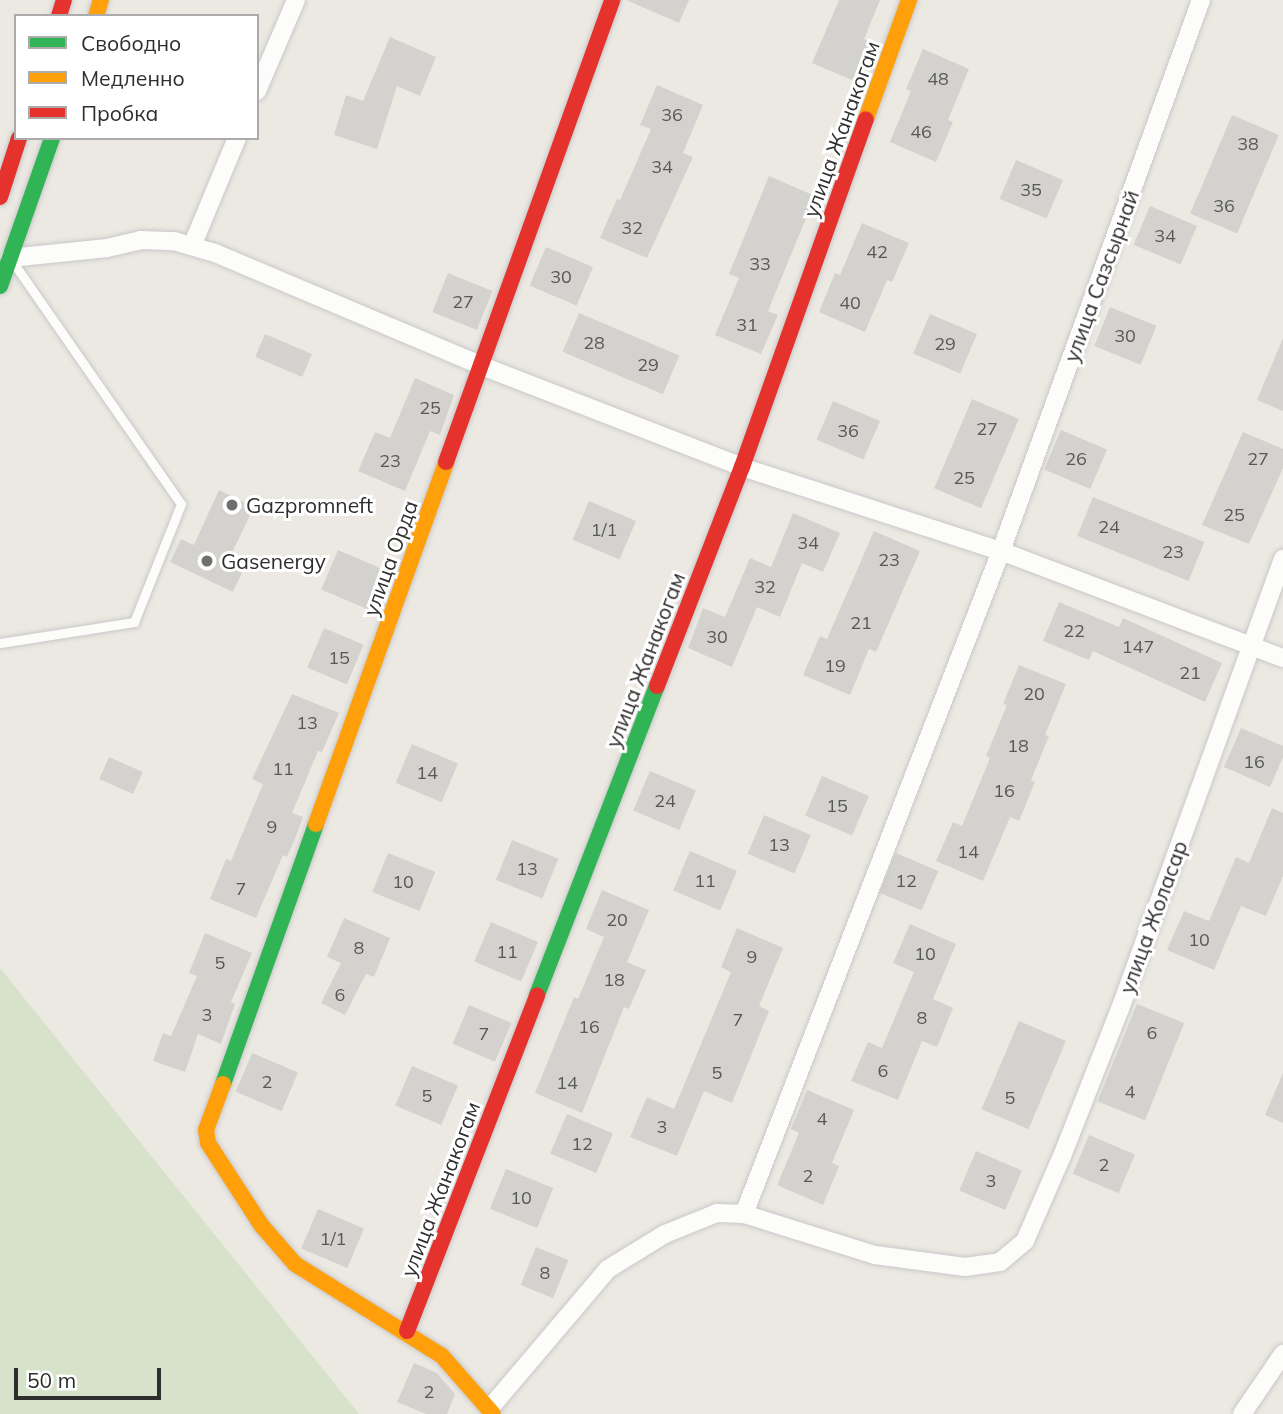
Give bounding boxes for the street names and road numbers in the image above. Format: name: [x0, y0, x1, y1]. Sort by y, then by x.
street label: улица Жанакогам: [797, 38, 885, 220]
street label: улица Сазсырнай: [1058, 187, 1144, 365]
street label: улица Орда: [357, 497, 423, 619]
street label: улица Жанакогам: [600, 569, 690, 751]
street label: улица Жоласар: [1114, 837, 1192, 997]
street label: улица Жанакогам: [395, 1098, 485, 1280]

